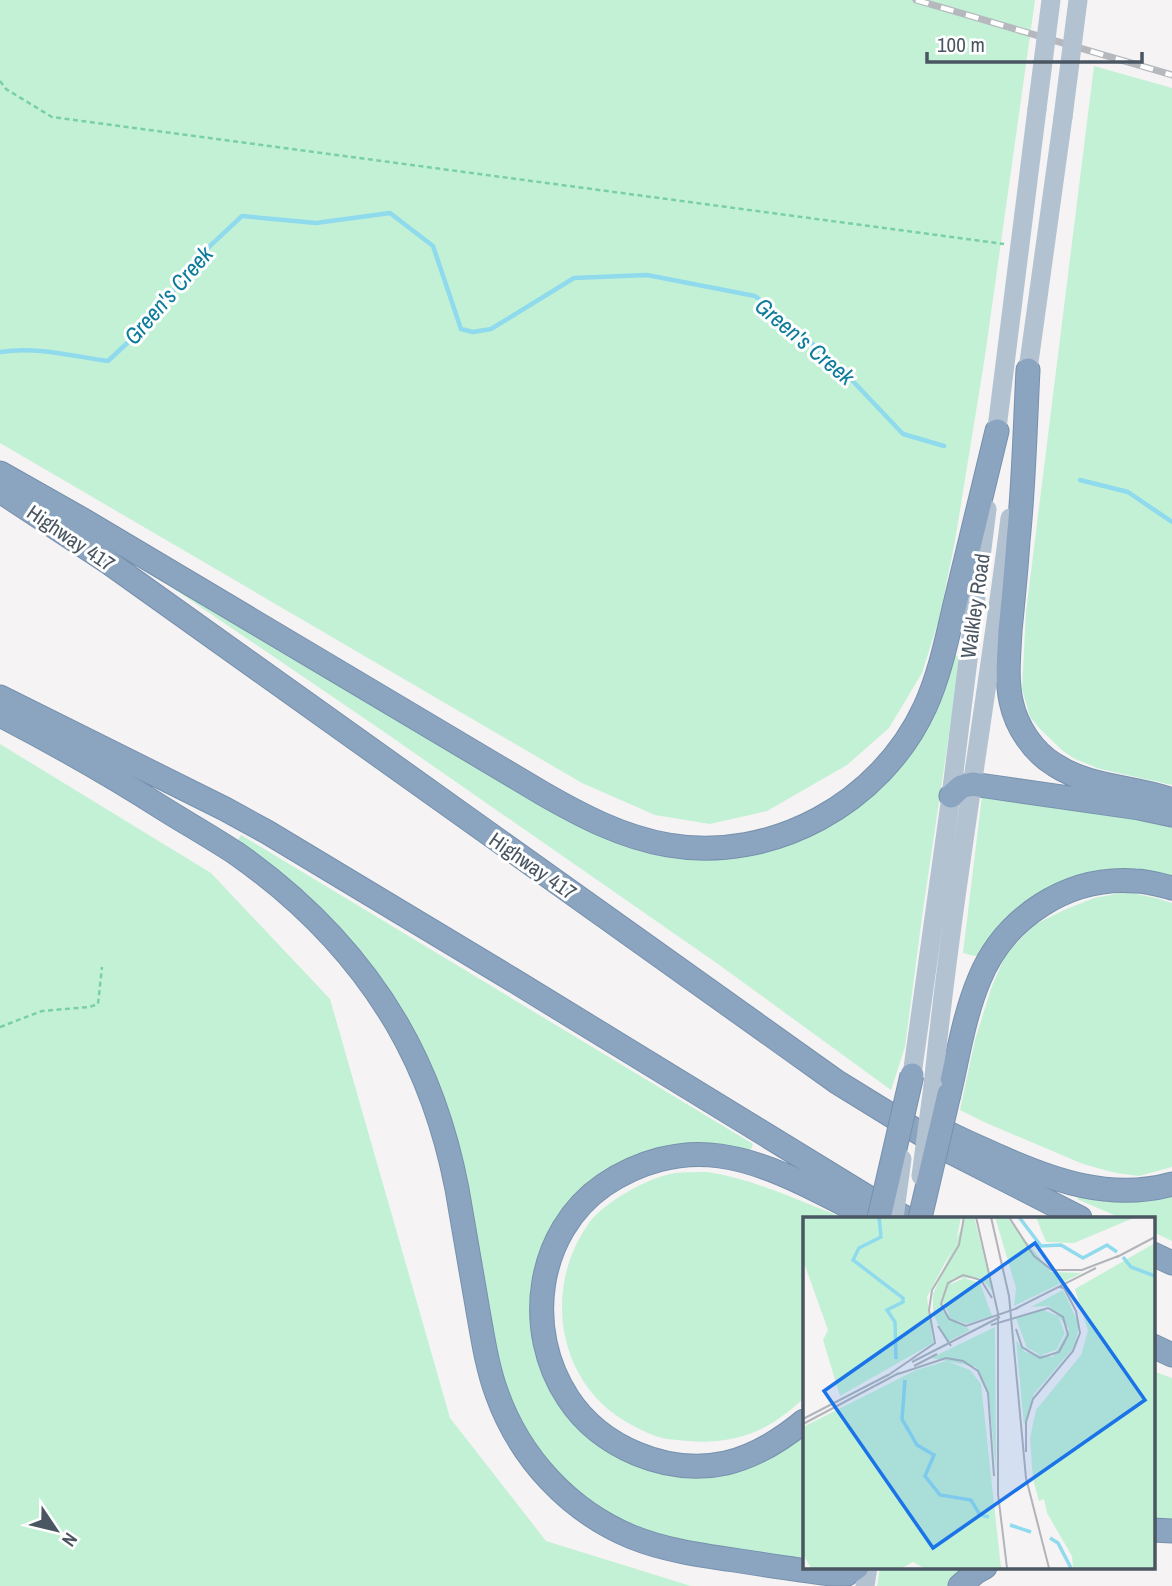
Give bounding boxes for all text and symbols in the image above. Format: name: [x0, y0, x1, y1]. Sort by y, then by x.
scale bar: [927, 21, 1142, 65]
text: 100 m: [937, 30, 985, 59]
water label: Green's Creek: [117, 238, 220, 351]
water label: Green's Creek: [749, 290, 863, 393]
street label: Highway 417: [21, 498, 121, 578]
street label: Walkley Road: [953, 552, 997, 660]
street label: Highway 417: [484, 825, 582, 907]
inset map: [803, 1217, 1154, 1568]
north arrow: [21, 1495, 91, 1565]
text: N: [56, 1528, 84, 1552]

